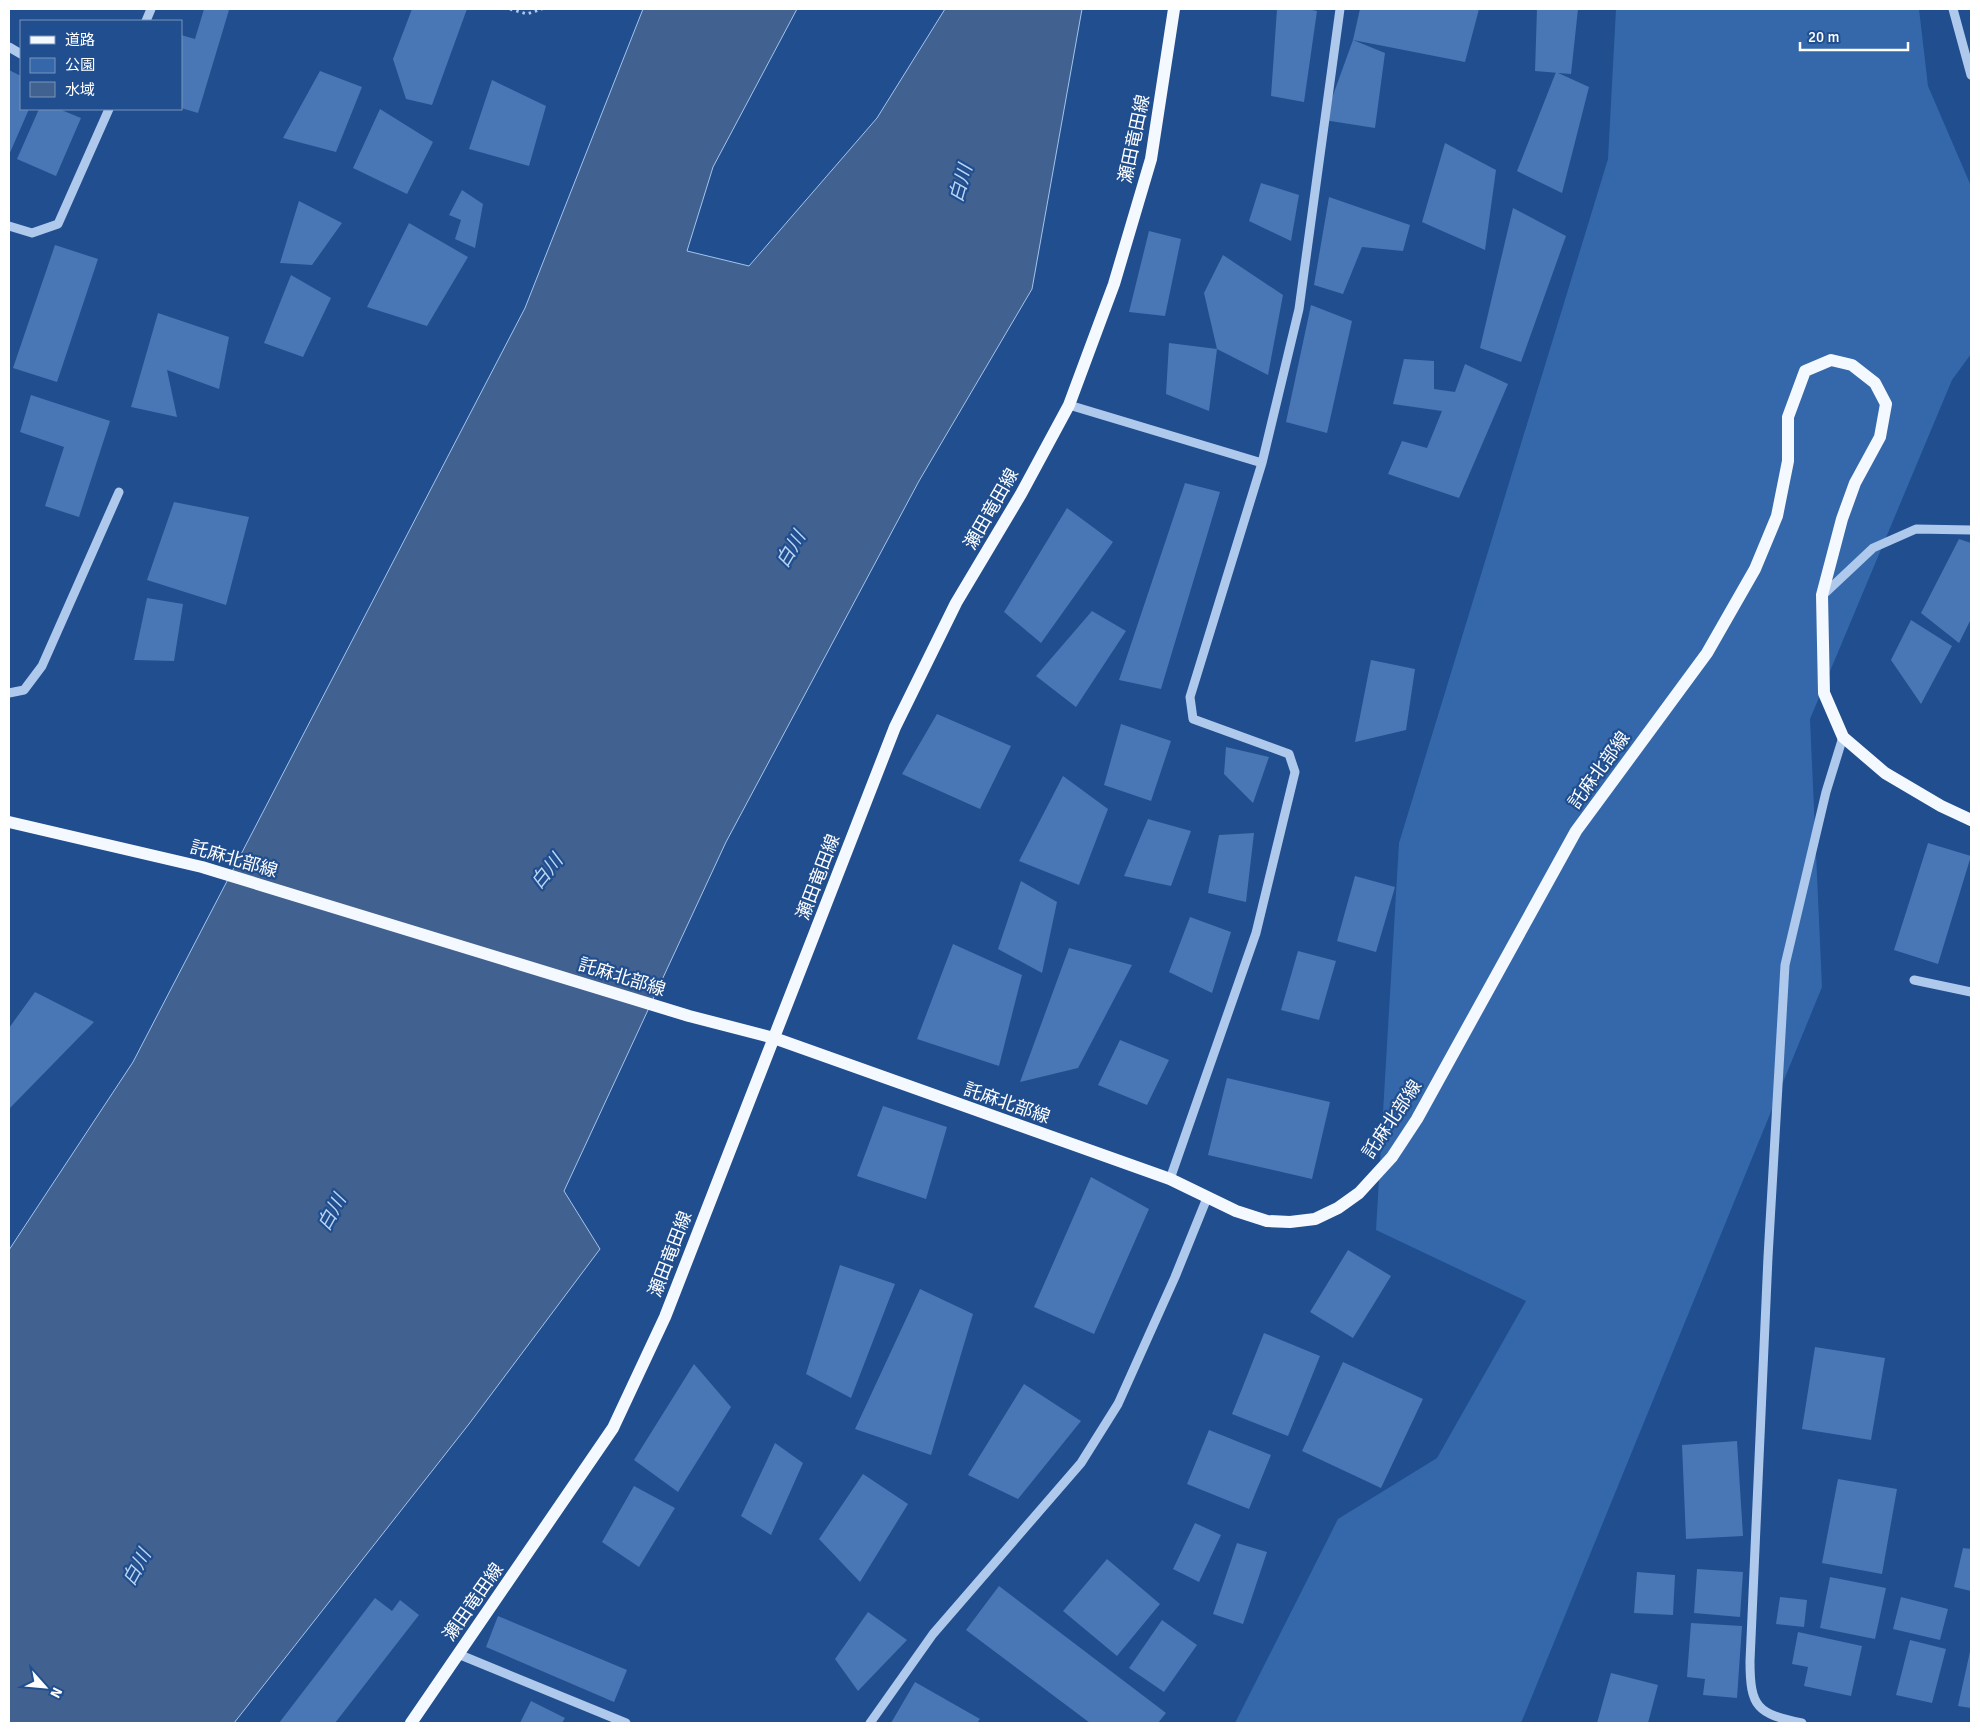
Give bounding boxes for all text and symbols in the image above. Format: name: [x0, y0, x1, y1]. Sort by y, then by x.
legend: [20, 20, 182, 110]
scale bar: [1800, 20, 1908, 52]
text: 20 m: [1808, 28, 1839, 46]
text: 道路: [65, 31, 95, 49]
text: 公園: [65, 56, 95, 74]
text: 水域: [65, 81, 95, 99]
street label: 瀬田竜田線: [1114, 93, 1154, 185]
water label: 白川: [944, 160, 978, 205]
street label: 瀬田竜田線: [959, 465, 1023, 553]
water label: 白川: [771, 525, 812, 572]
street label: 託麻北部線: [1564, 727, 1634, 813]
street label: 瀬田竜田線: [792, 831, 844, 923]
street label: 託麻北部線: [188, 836, 280, 882]
water label: 白川: [525, 848, 569, 894]
street label: 託麻北部線: [576, 953, 668, 1001]
street label: 託麻北部線: [1358, 1076, 1426, 1162]
street label: 託麻北部線: [961, 1078, 1053, 1128]
water label: 白川: [312, 1188, 353, 1235]
street label: 瀬田竜田線: [644, 1208, 696, 1300]
water label: 白川: [117, 1543, 158, 1590]
street label: 瀬田竜田線: [438, 1559, 508, 1645]
north arrow: [20, 1662, 70, 1712]
text: N: [46, 1684, 66, 1701]

